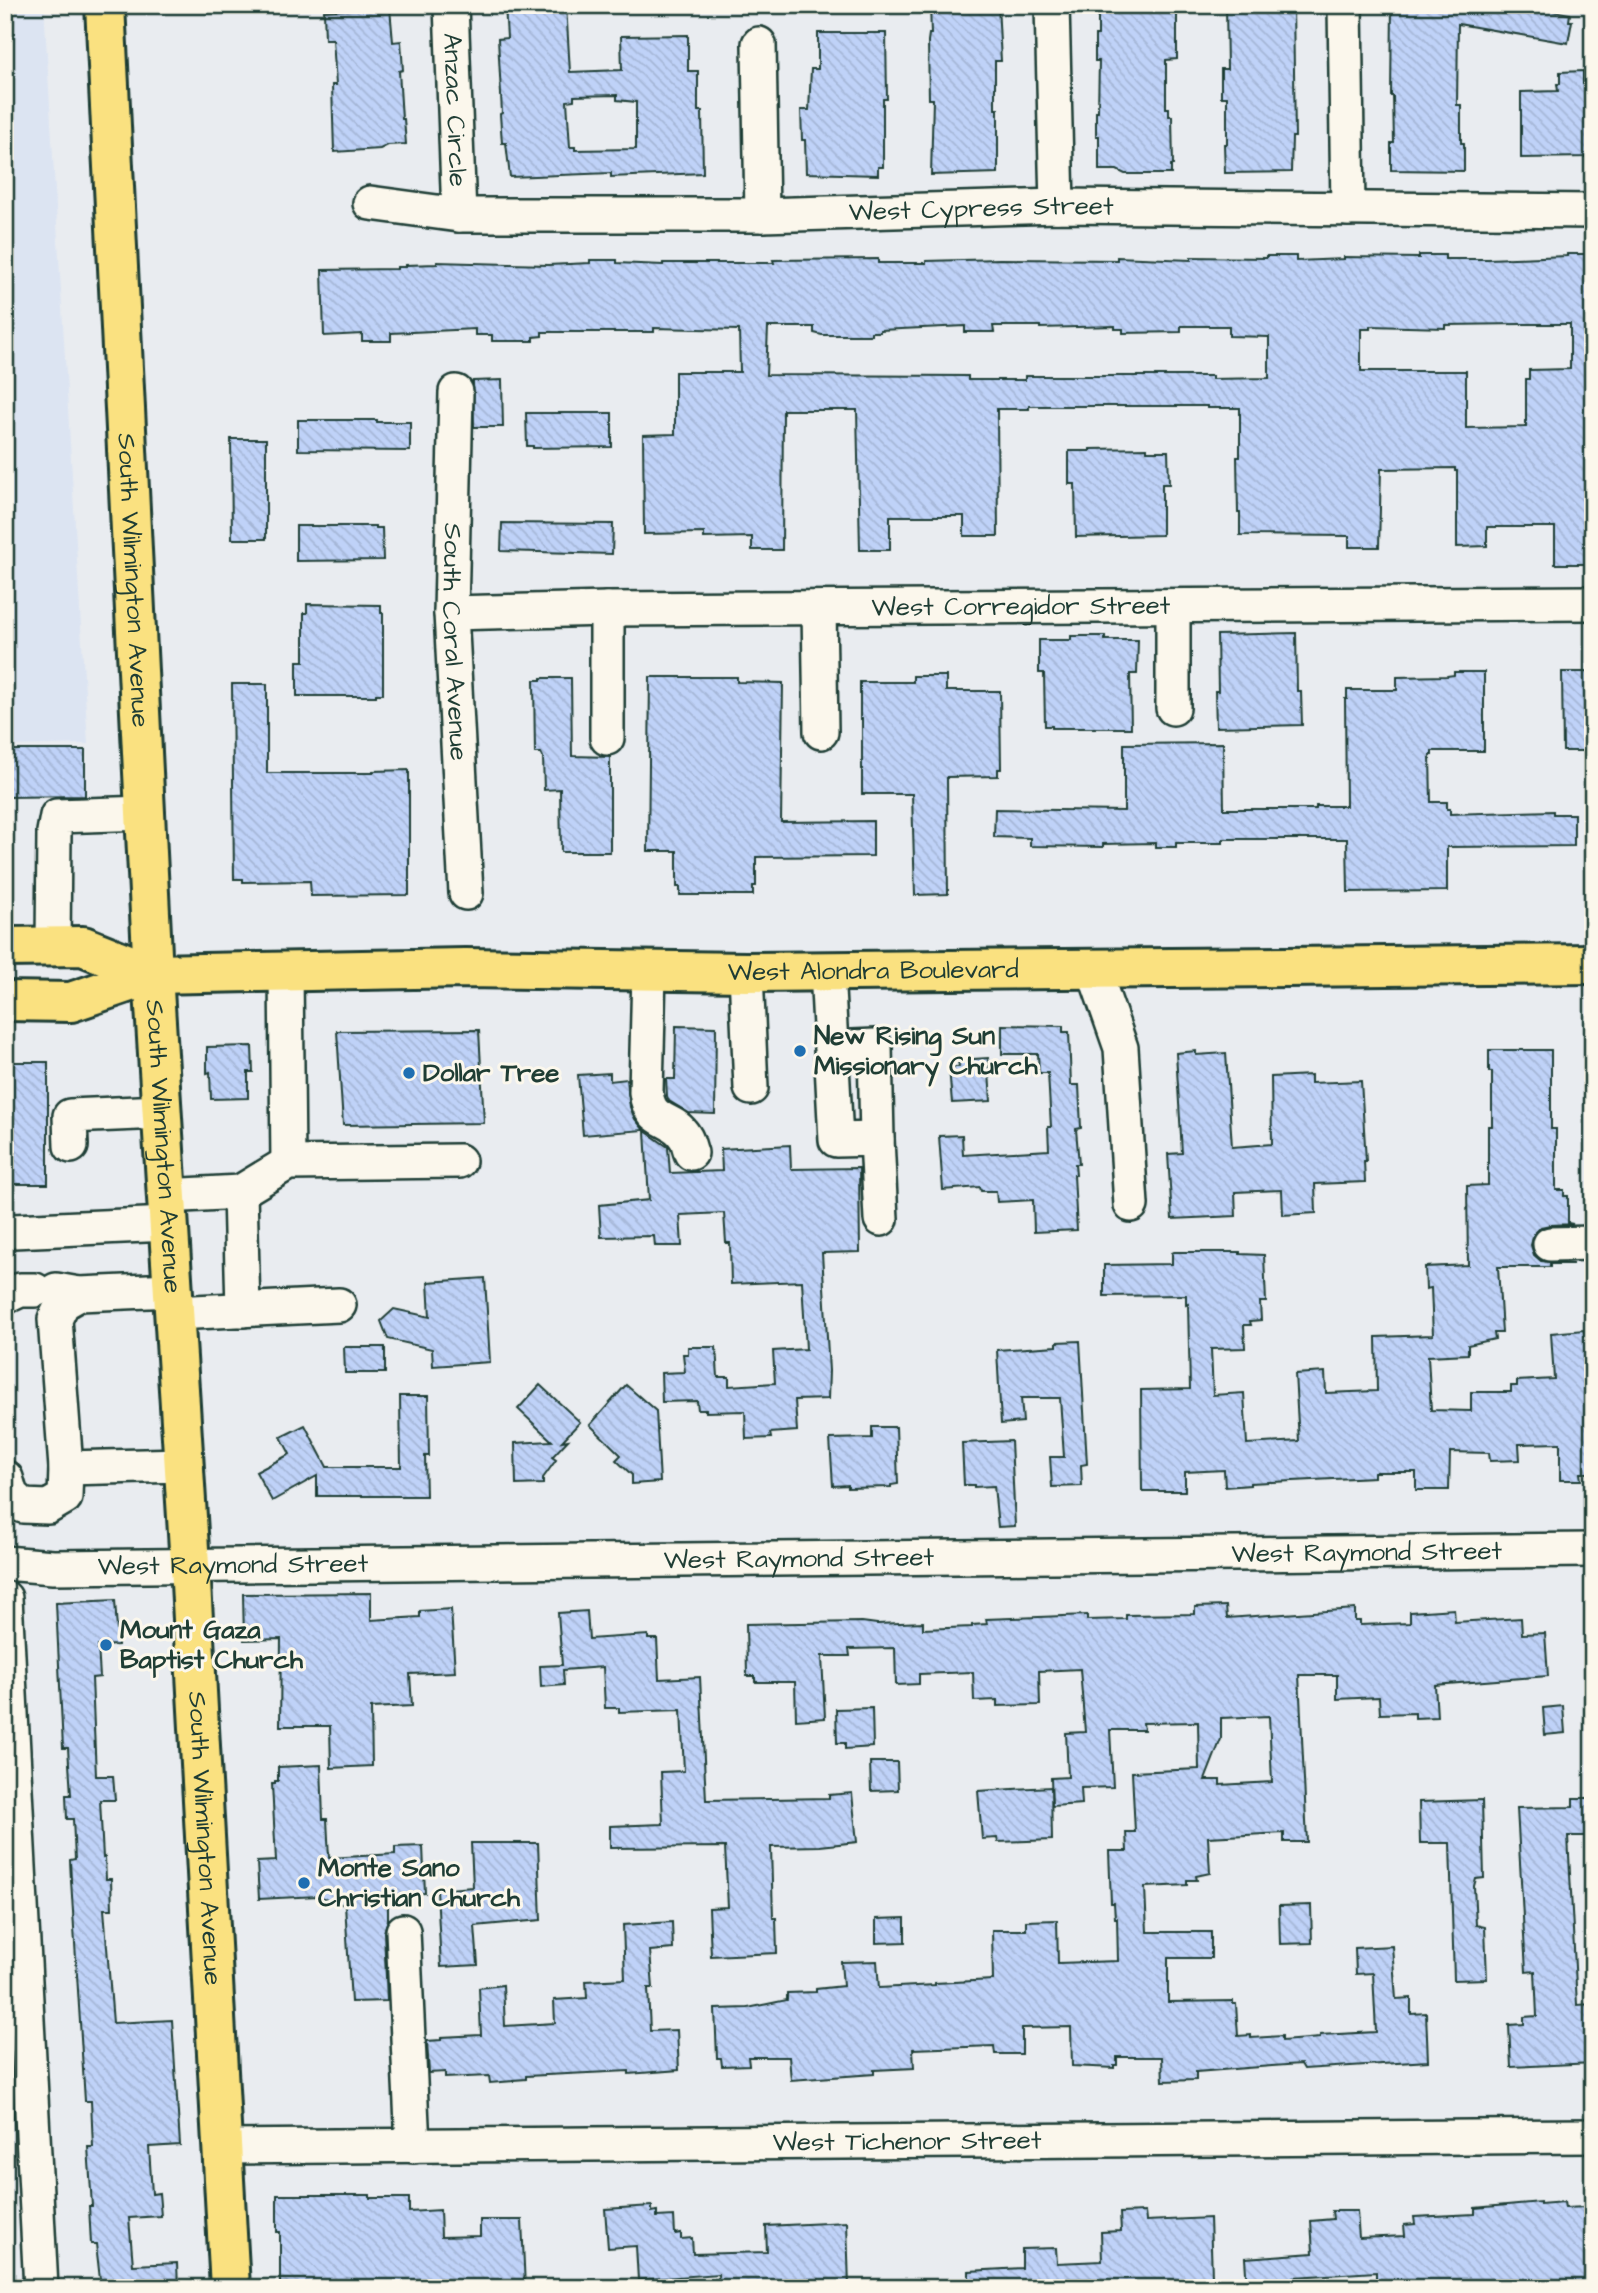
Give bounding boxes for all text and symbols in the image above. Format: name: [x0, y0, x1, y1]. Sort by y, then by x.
street label: Anzac Circle: [434, 32, 476, 188]
street label: West Cypress Street: [848, 188, 1114, 230]
street label: South Wilmington Avenue: [108, 432, 159, 728]
street label: South Coral Avenue: [433, 523, 477, 762]
street label: West Corregidor Street: [871, 588, 1171, 626]
street label: West Alondra Boulevard: [727, 951, 1019, 990]
street label: South Wilmington Avenue: [137, 998, 191, 1295]
place label: New Rising Sun Missionary Church: [814, 1018, 1039, 1087]
marker: New Rising Sun Missionary Church: [792, 1043, 808, 1059]
place label: Dollar Tree: [423, 1055, 559, 1091]
marker: Dollar Tree: [401, 1065, 417, 1081]
street label: West Raymond Street: [1231, 1533, 1503, 1573]
street label: West Raymond Street: [663, 1539, 935, 1579]
street label: West Raymond Street: [97, 1546, 369, 1585]
place label: Mount Gaza Baptist Church: [120, 1612, 304, 1678]
marker: Mount Gaza Baptist Church: [98, 1637, 114, 1653]
street label: South Wilmington Avenue: [179, 1690, 231, 1986]
place label: Monte Sano Christian Church: [318, 1850, 521, 1916]
marker: Monte Sano Christian Church: [296, 1875, 312, 1891]
street label: West Tichenor Street: [772, 2122, 1042, 2161]

